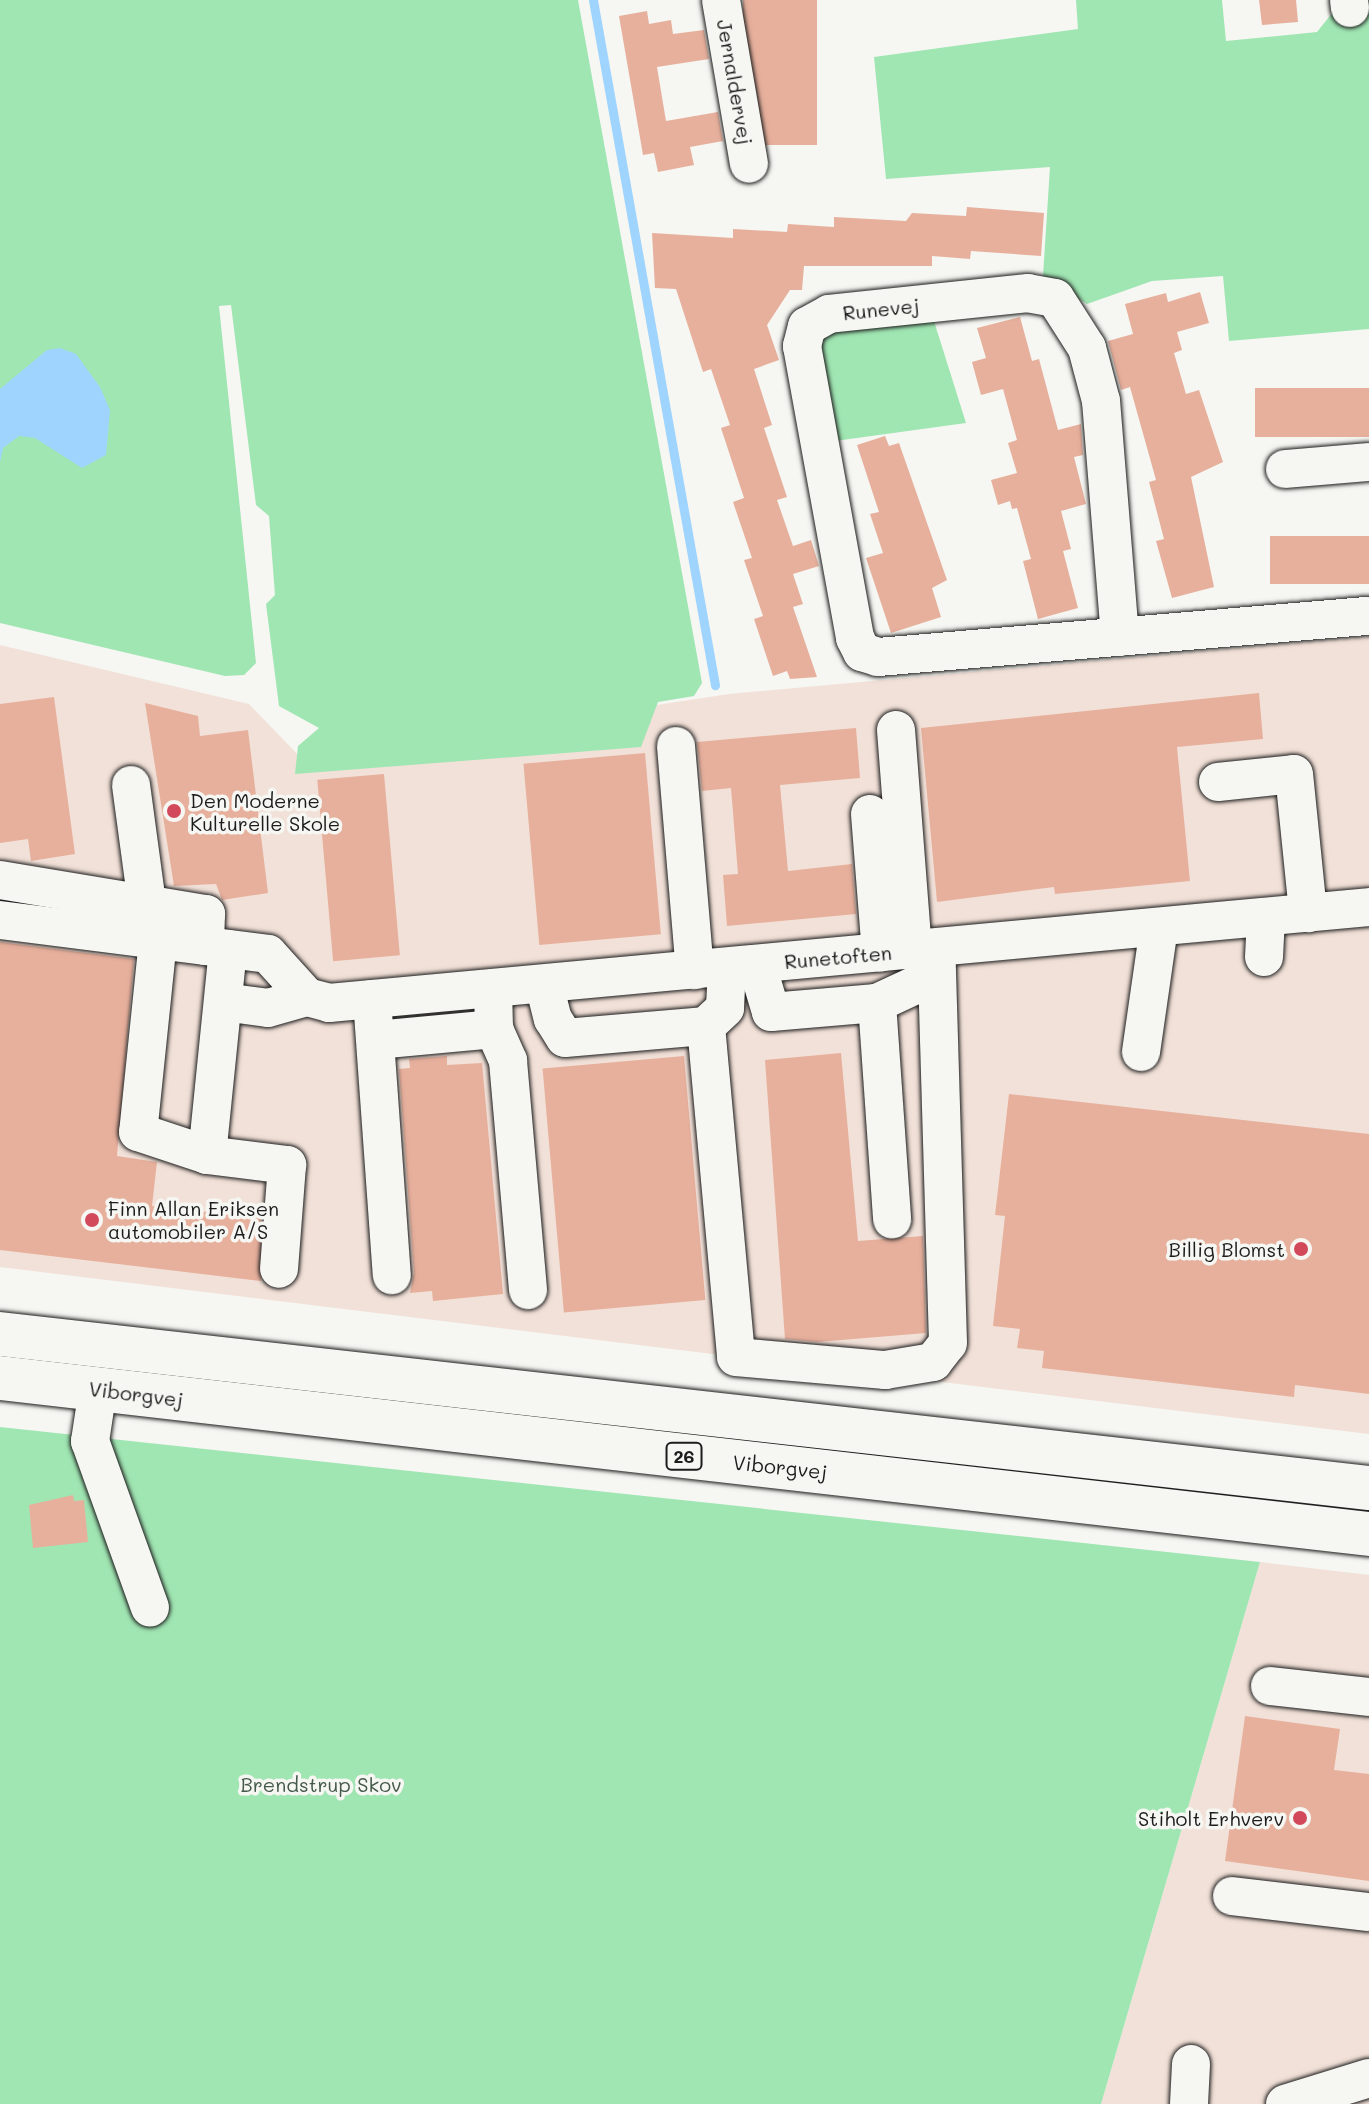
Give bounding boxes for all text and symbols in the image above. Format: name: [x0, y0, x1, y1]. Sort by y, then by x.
street label: Jernaldervej: [712, 18, 758, 146]
street label: Runevej: [842, 293, 920, 325]
place label: Den Moderne Kulturelle Skole: [190, 788, 340, 835]
marker: Den Moderne Kulturelle Skole: [165, 802, 183, 820]
street label: Runetoften: [783, 940, 893, 974]
place label: Finn Allan Eriksen automobiler A/S: [108, 1196, 279, 1243]
marker: Finn Allan Eriksen automobiler A/S: [83, 1211, 101, 1229]
place label: Billig Blomst: [1169, 1237, 1285, 1261]
marker: Billig Blomst: [1292, 1240, 1310, 1258]
street label: Viborgvej: [87, 1376, 185, 1412]
road number: 26: [664, 1442, 704, 1470]
street label: Viborgvej: [732, 1450, 828, 1484]
park label: Brendstrup Skov: [240, 1772, 402, 1796]
place label: Stiholt Erhverv: [1138, 1806, 1284, 1830]
marker: Stiholt Erhverv: [1291, 1809, 1309, 1827]

